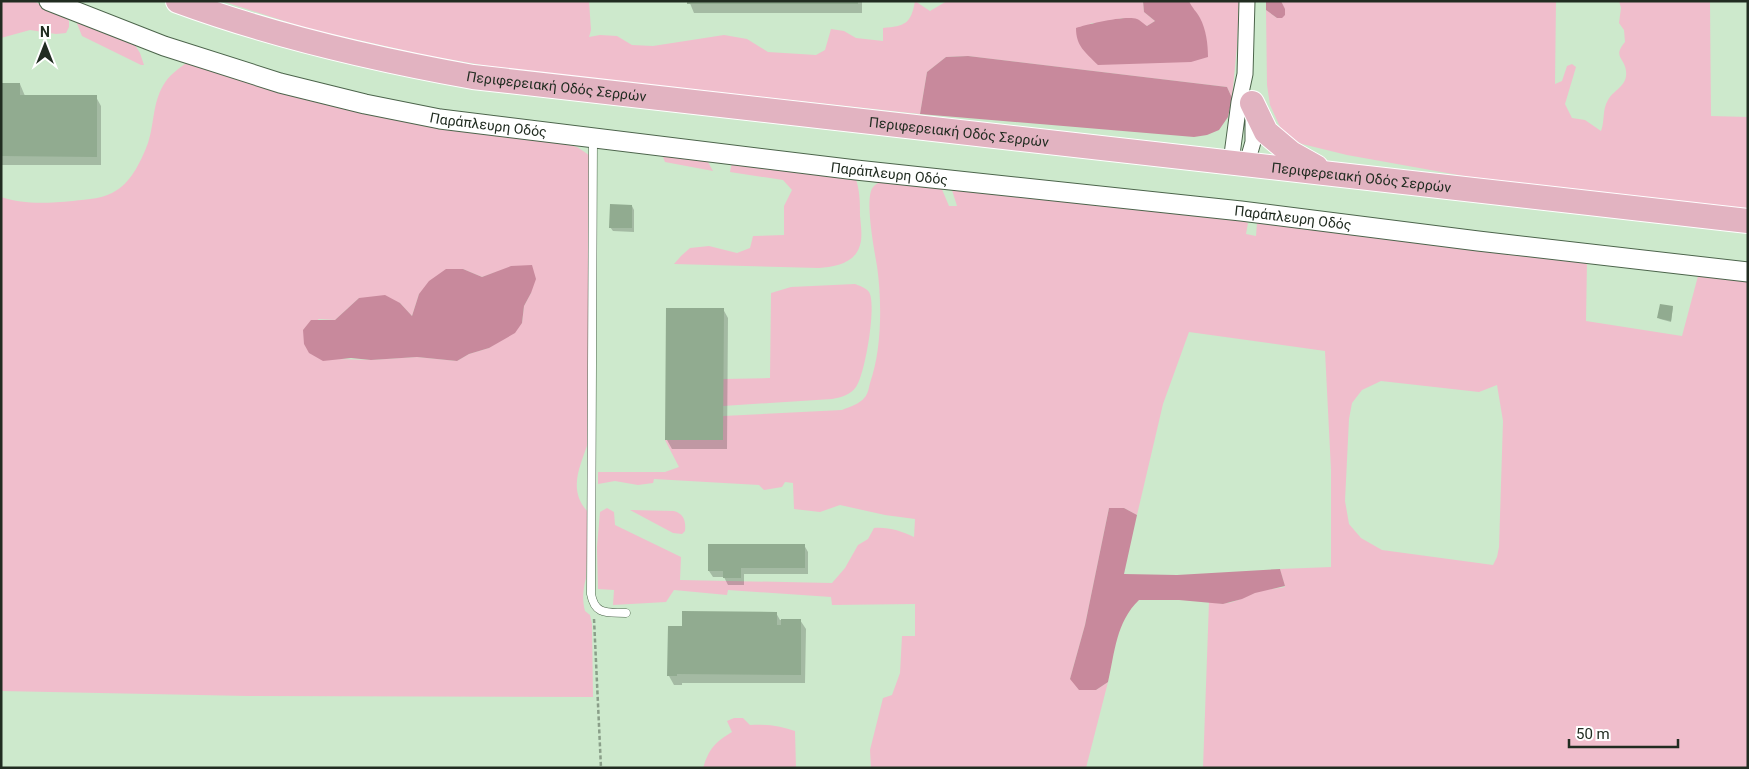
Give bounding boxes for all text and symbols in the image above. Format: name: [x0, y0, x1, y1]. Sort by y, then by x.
north arrow: [20, 20, 70, 70]
text: N: [40, 24, 50, 40]
street label: Περιφερειακή Οδός Σερρών: [465, 68, 647, 105]
street label: Παράπλευρη Οδός: [429, 109, 548, 140]
street label: Περιφερειακή Οδός Σερρών: [868, 114, 1050, 150]
street label: Παράπλευρη Οδός: [830, 159, 949, 188]
street label: Περιφερειακή Οδός Σερρών: [1271, 159, 1452, 195]
street label: Παράπλευρη Οδός: [1234, 202, 1352, 233]
scale bar: [1569, 716, 1678, 748]
text: 50 m: [1576, 725, 1610, 743]

